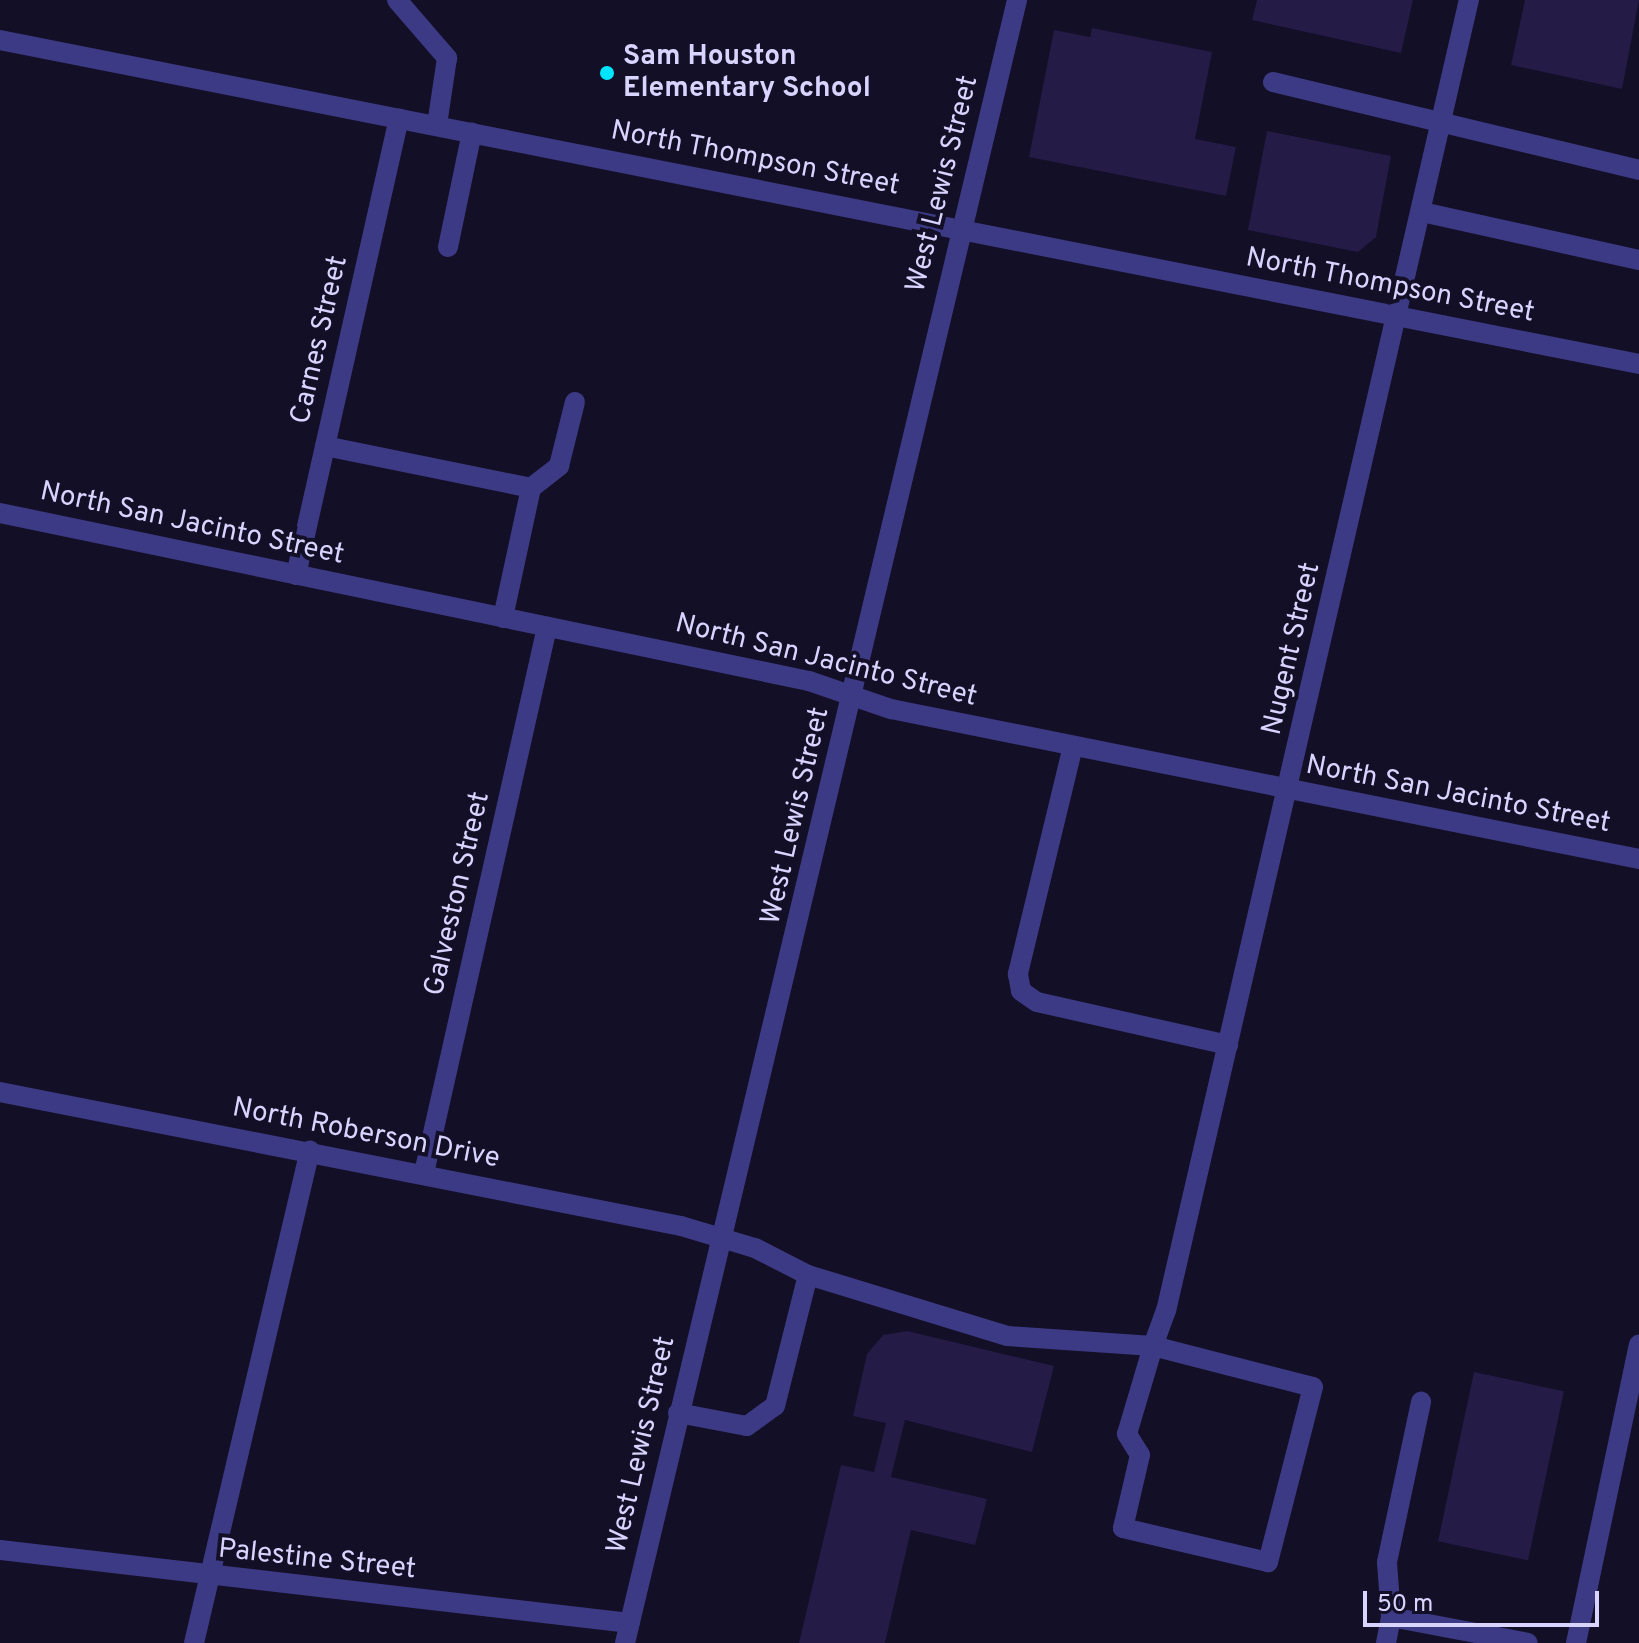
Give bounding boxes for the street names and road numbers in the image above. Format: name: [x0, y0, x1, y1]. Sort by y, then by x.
street label: West Lewis Street: [900, 72, 986, 296]
street label: North Thompson Street: [607, 114, 903, 204]
street label: North Thompson Street: [1242, 241, 1538, 331]
street label: Carnes Street: [284, 253, 356, 427]
street label: North San Jacinto Street: [37, 475, 347, 573]
street label: Nugent Street: [1256, 559, 1328, 739]
street label: North San Jacinto Street: [672, 607, 980, 715]
street label: West Lewis Street: [755, 704, 837, 928]
street label: North San Jacinto Street: [1303, 749, 1613, 841]
street label: Galveston Street: [418, 789, 498, 999]
street label: North Roberson Drive: [229, 1092, 503, 1176]
street label: West Lewis Street: [601, 1333, 683, 1557]
street label: Palestine Street: [216, 1533, 418, 1587]

